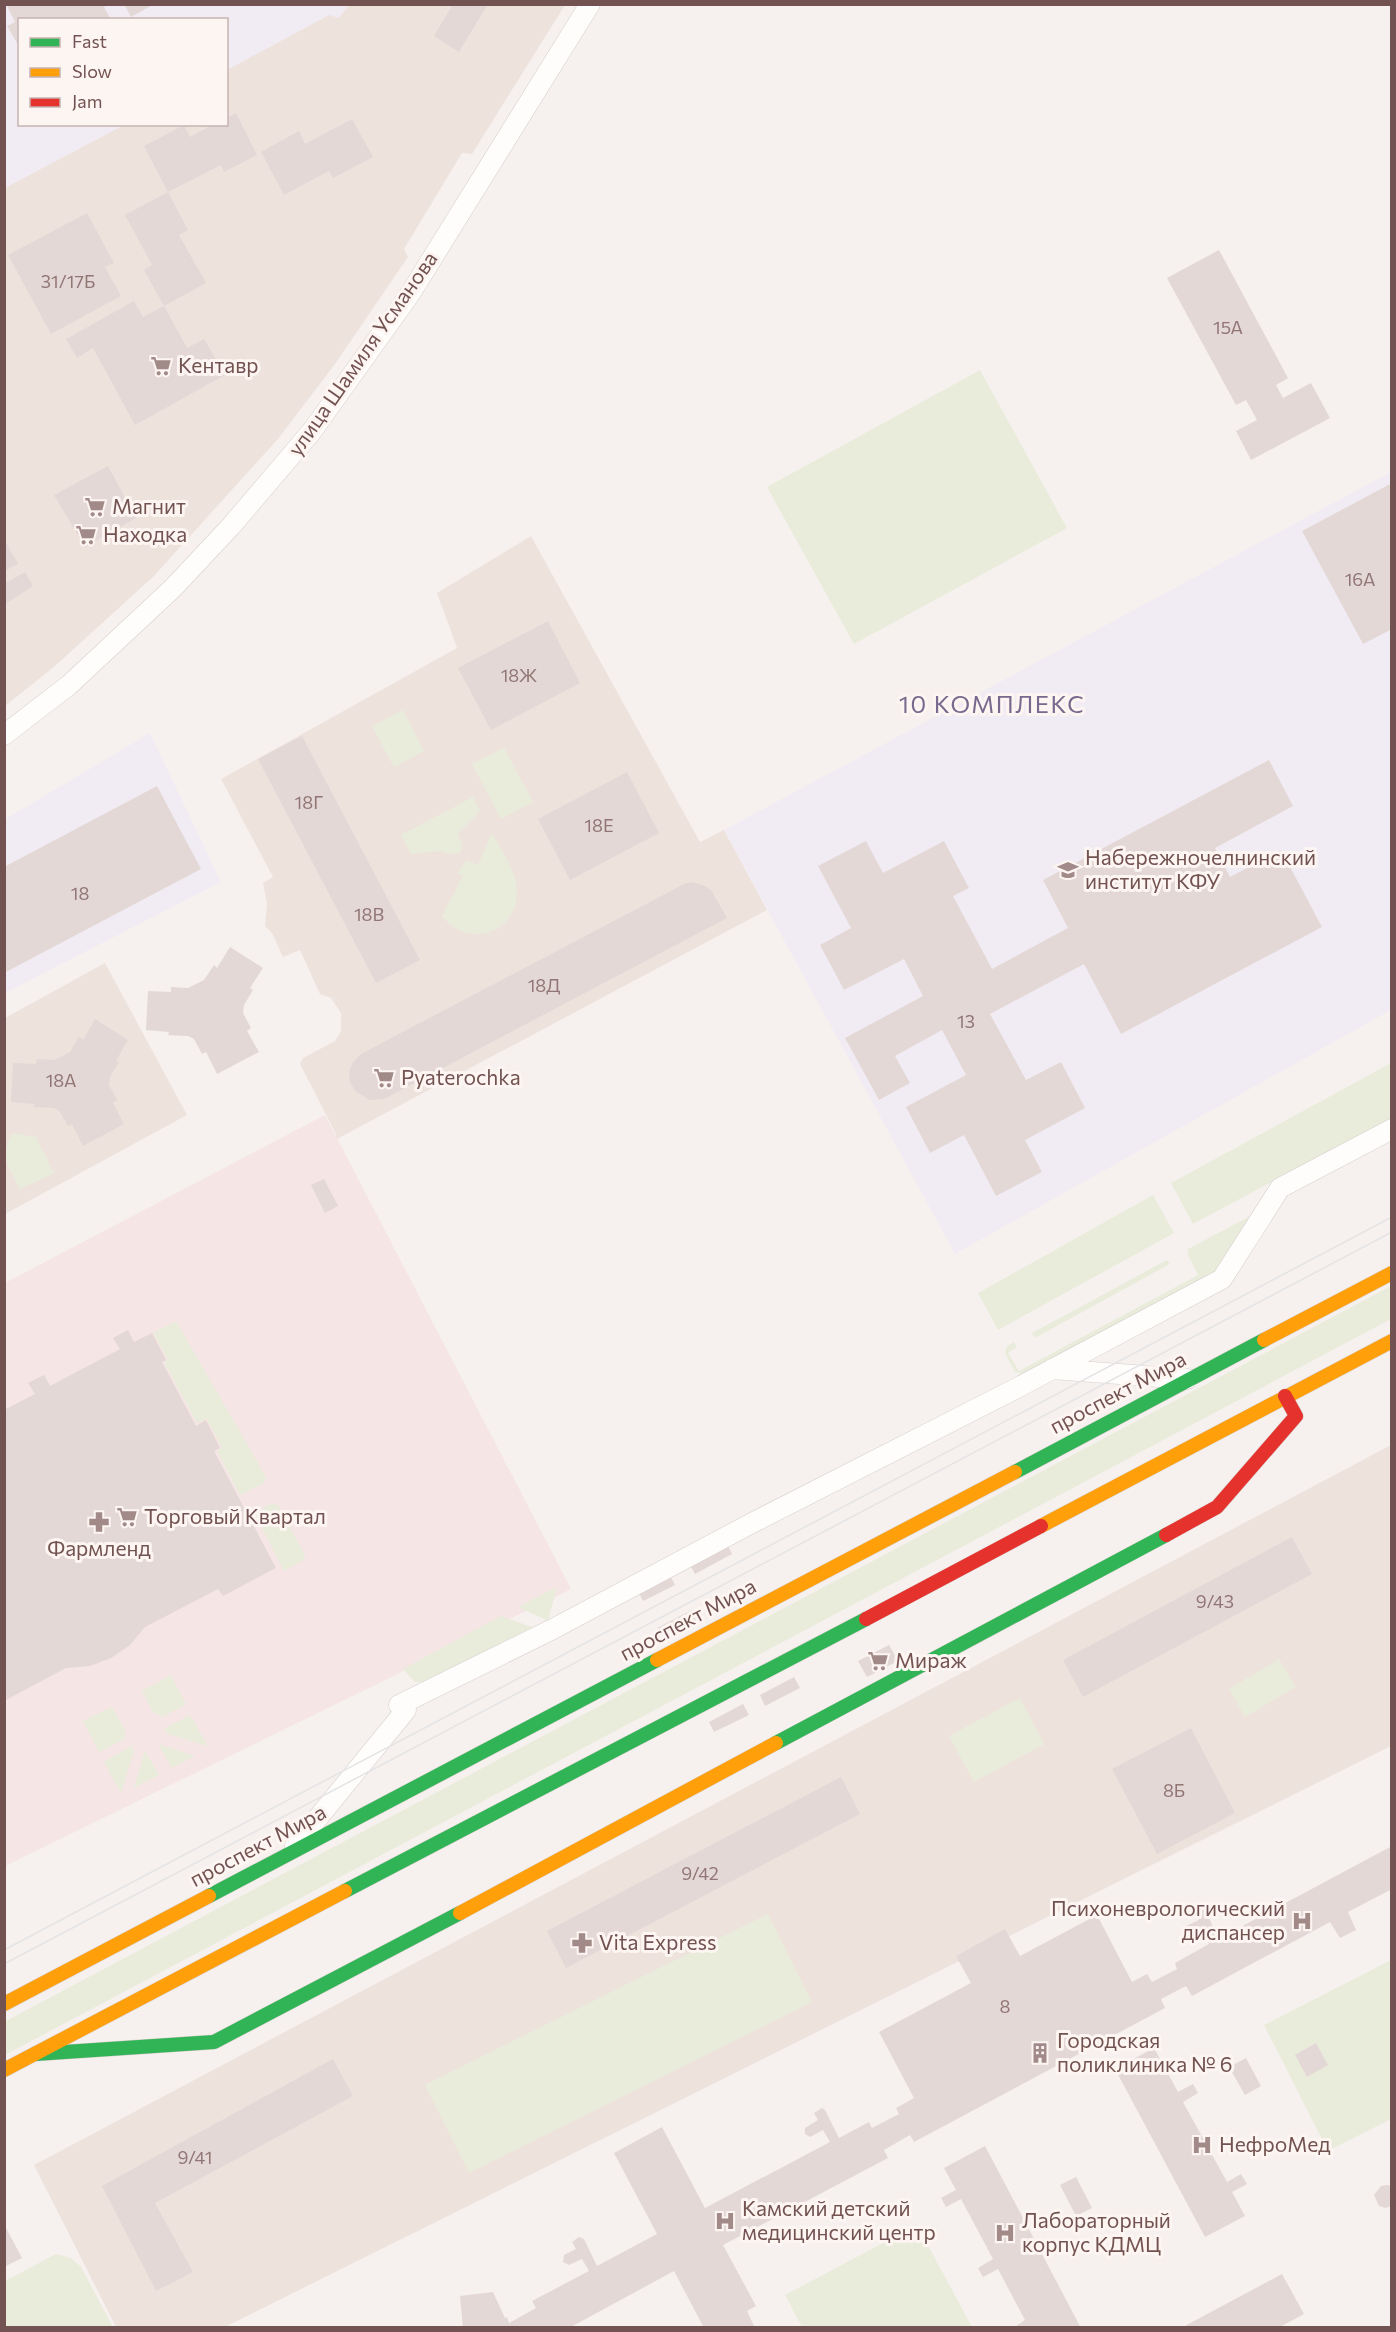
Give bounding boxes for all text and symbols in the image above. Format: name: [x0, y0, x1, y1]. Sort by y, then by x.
legend: [18, 18, 228, 126]
text: Fast: [72, 30, 107, 52]
text: Slow: [72, 60, 112, 82]
text: Jam: [72, 90, 102, 112]
street label: улица Шамиля Усманова: [282, 246, 442, 460]
house number: 31/17Б: [41, 270, 95, 292]
house number: 15А: [1213, 316, 1243, 338]
place label: Кентавр: [178, 352, 259, 377]
supermarket icon: Кентавр: [149, 354, 173, 378]
place label: Магнит: [112, 493, 186, 518]
supermarket icon: Магнит: [83, 495, 107, 519]
place label: Находка: [103, 521, 187, 546]
supermarket icon: Находка: [74, 523, 98, 547]
house number: 16А: [1345, 568, 1375, 590]
house number: 18Ж: [501, 664, 538, 686]
district label: 10 КОМПЛЕКС: [899, 689, 1085, 718]
house number: 18Г: [295, 791, 323, 813]
house number: 18Е: [584, 814, 614, 836]
place label: Набережночелнинский институт КФУ: [1085, 844, 1316, 893]
school or university icon: Набережночелнинский институт КФУ: [1056, 858, 1080, 882]
house number: 18: [71, 882, 89, 904]
house number: 18В: [354, 903, 384, 925]
house number: 18Д: [528, 974, 560, 996]
house number: 13: [957, 1010, 975, 1032]
place label: Pyaterochka: [401, 1064, 521, 1089]
supermarket icon: Pyaterochka: [372, 1066, 396, 1090]
house number: 18А: [46, 1069, 76, 1091]
street label: проспект Мира: [1045, 1345, 1190, 1438]
place label: Торговый Квартал: [144, 1503, 326, 1528]
supermarket icon: Торговый Квартал: [115, 1505, 139, 1529]
pharmacy icon: Фармленд: [87, 1510, 111, 1534]
place label: Фармленд: [47, 1535, 151, 1560]
street label: проспект Мира: [615, 1572, 760, 1665]
house number: 9/43: [1196, 1590, 1234, 1612]
place label: Мираж: [895, 1647, 967, 1672]
supermarket icon: Мираж: [866, 1649, 890, 1673]
house number: 8Б: [1163, 1779, 1185, 1801]
street label: проспект Мира: [185, 1798, 330, 1891]
house number: 9/42: [681, 1862, 719, 1884]
place label: Психоневрологический диспансер: [1051, 1895, 1285, 1944]
hospital icon: Психоневрологический диспансер: [1290, 1909, 1314, 1933]
place label: Vita Express: [599, 1929, 717, 1954]
pharmacy icon: Vita Express: [570, 1931, 594, 1955]
house number: 8: [1000, 1995, 1011, 2017]
place label: Городская поликлиника № 6: [1057, 2027, 1232, 2076]
building icon: Городская поликлиника № 6: [1028, 2041, 1052, 2065]
place label: НефроМед: [1219, 2131, 1331, 2156]
hospital icon: НефроМед: [1190, 2133, 1214, 2157]
house number: 9/41: [177, 2146, 213, 2168]
place label: Камский детский медицинский центр: [742, 2195, 936, 2244]
place label: Лабораторный корпус КДМЦ: [1022, 2207, 1171, 2256]
hospital icon: Камский детский медицинский центр: [713, 2209, 737, 2233]
hospital icon: Лабораторный корпус КДМЦ: [993, 2221, 1017, 2245]

